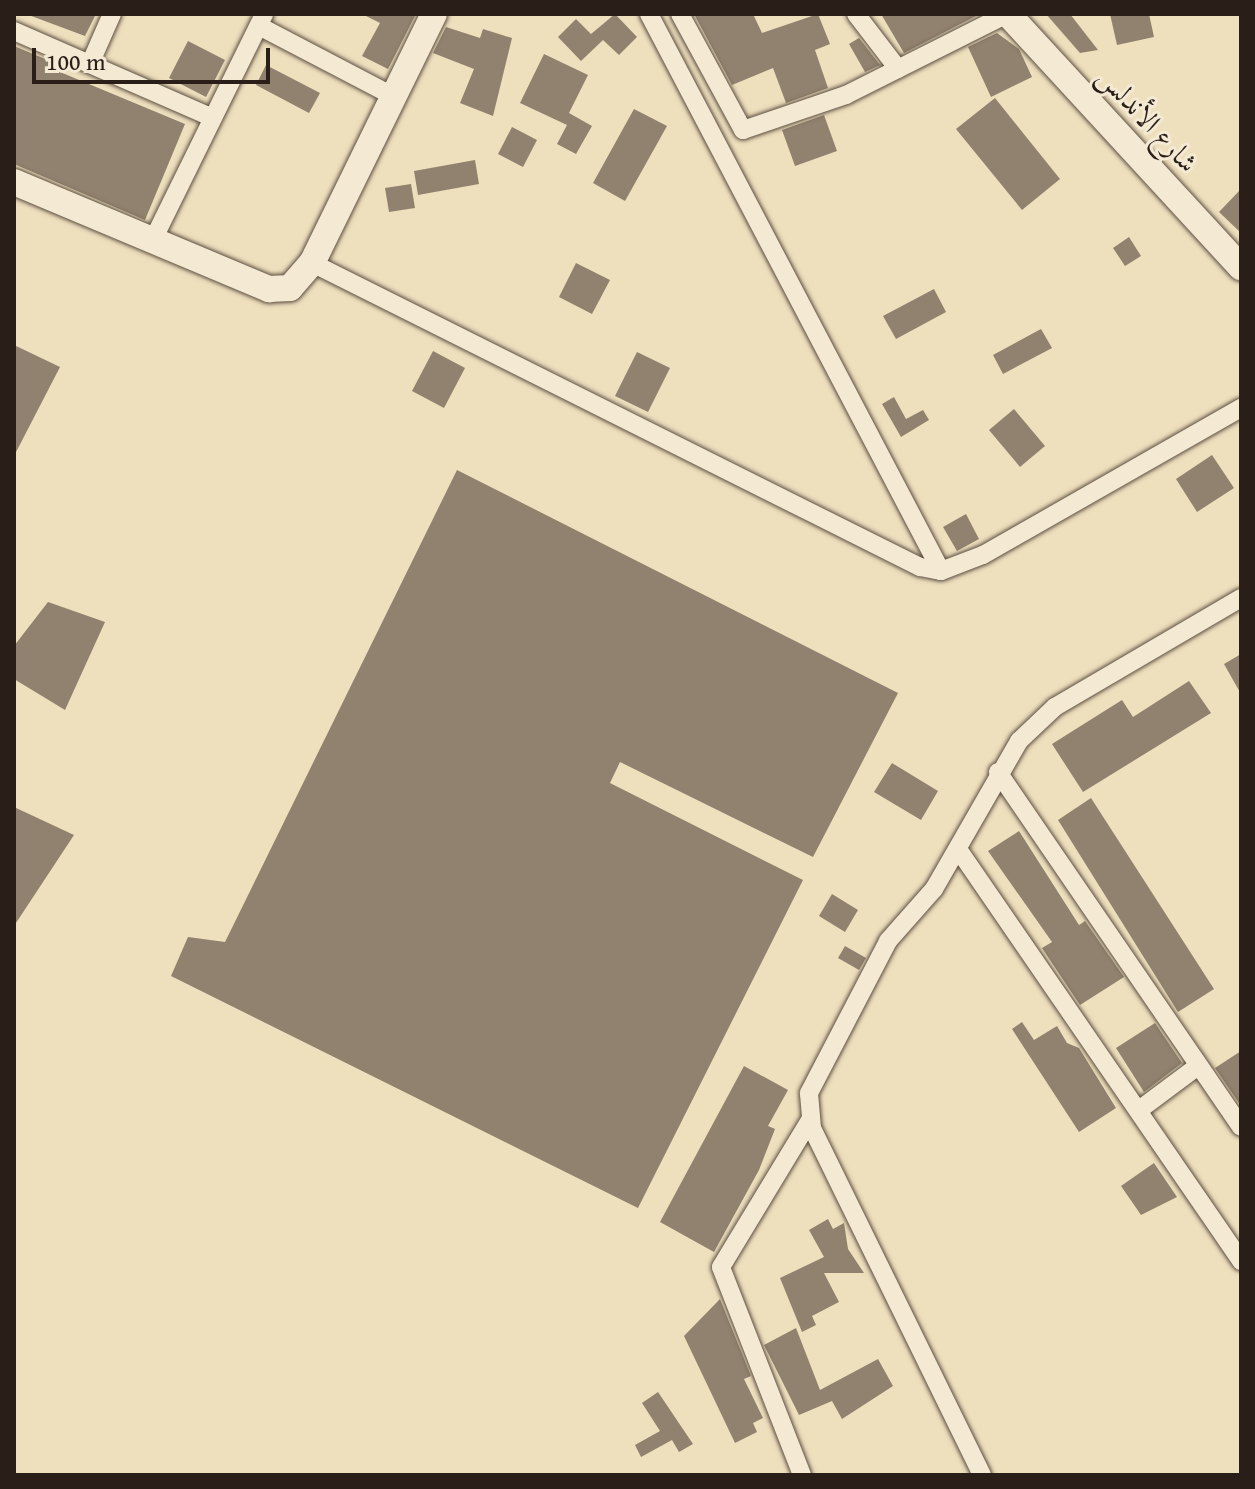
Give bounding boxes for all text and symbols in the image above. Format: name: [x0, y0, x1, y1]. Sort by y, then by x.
scale bar: [36, 32, 274, 82]
text: 100 m: [46, 44, 106, 79]
street label: شارع الأندلس: [1091, 59, 1205, 179]

